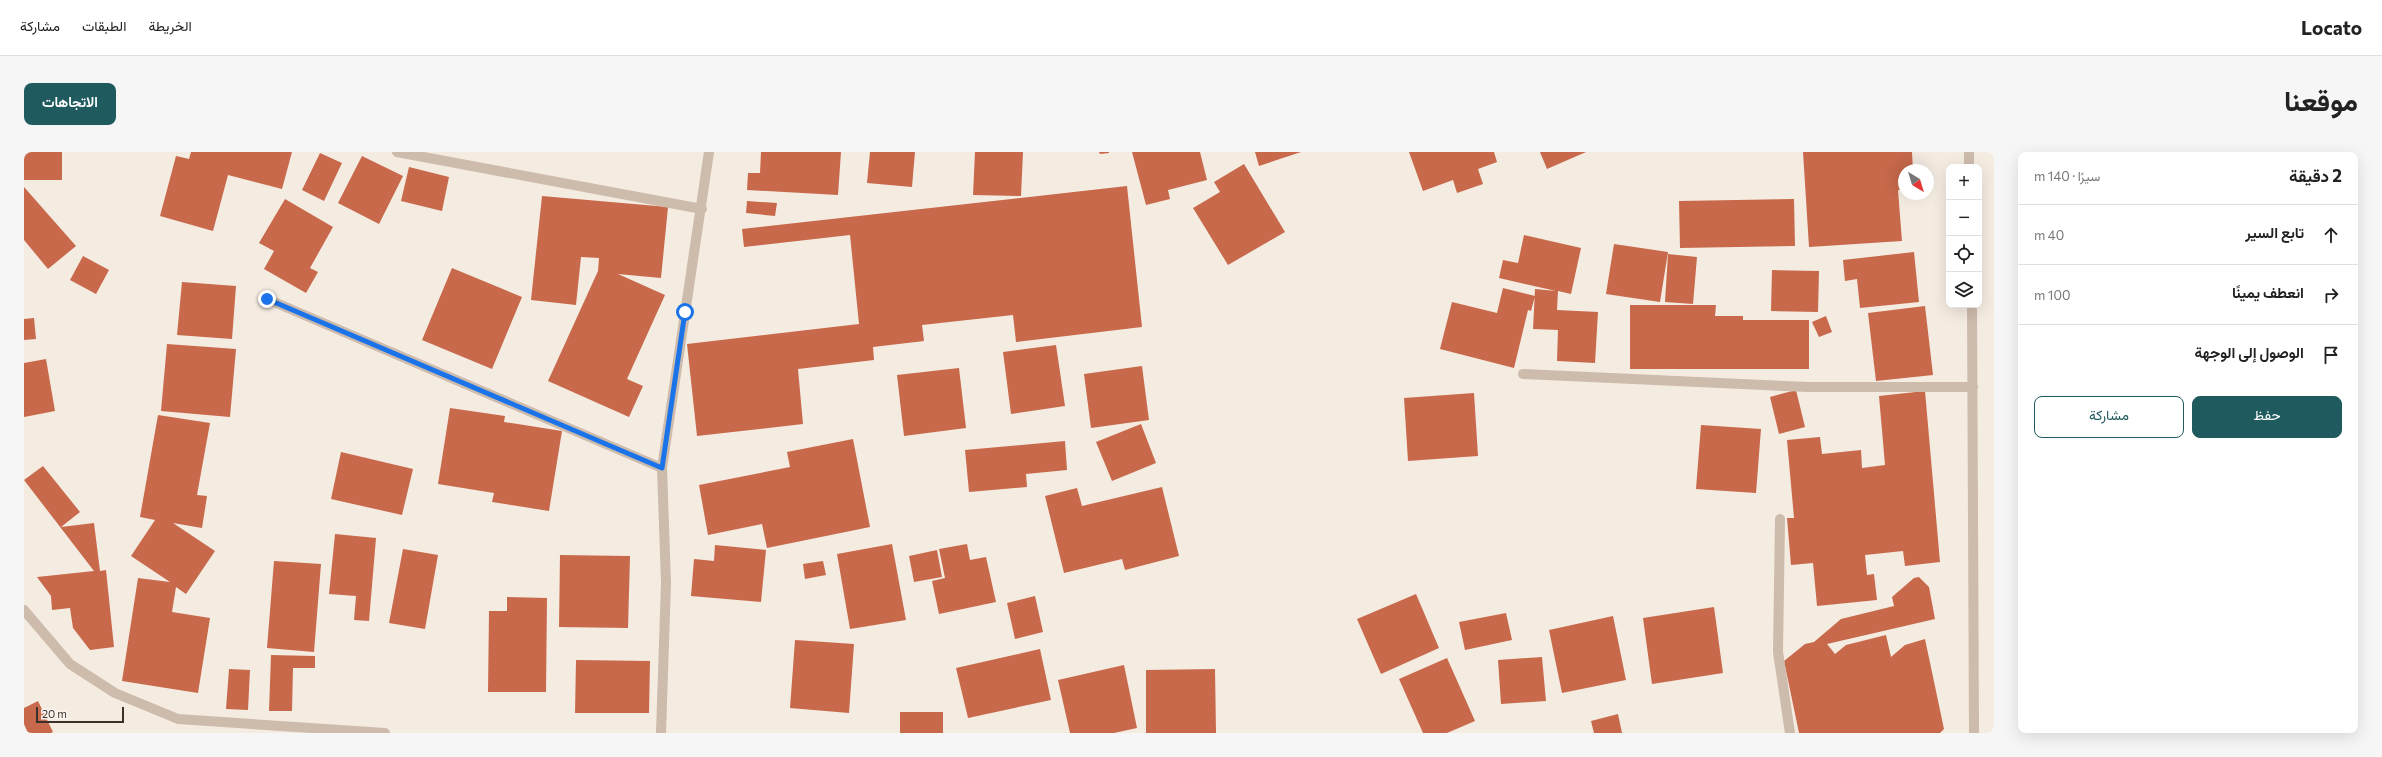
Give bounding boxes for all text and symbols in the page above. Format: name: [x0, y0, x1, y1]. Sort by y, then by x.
text: Locato: [2301, 16, 2362, 39]
text: مشاركة: [20, 17, 60, 34]
text: الطبقات: [82, 17, 126, 34]
text: الخريطة: [148, 17, 192, 34]
button: الاتجاهات: [24, 83, 116, 125]
text: موقعنا: [2284, 83, 2358, 117]
north arrow: [1898, 164, 1934, 200]
map controls: [1946, 164, 1982, 308]
button: +: [1946, 164, 1982, 200]
text: 2 دقيقة: [2289, 165, 2342, 186]
text: سيرًا · 140 m: [2034, 168, 2100, 184]
button: −: [1946, 200, 1982, 236]
text: تابع السير: [2245, 223, 2304, 241]
icon: ahead: [2320, 224, 2342, 246]
text: 40 m: [2034, 227, 2064, 243]
button: locate: [1946, 236, 1982, 272]
button: layers: [1946, 272, 1982, 308]
text: انعطف يمينًا: [2232, 283, 2304, 301]
icon: right: [2320, 284, 2342, 306]
text: 100 m: [2034, 287, 2070, 303]
route end: [258, 290, 276, 308]
route start: [676, 303, 694, 321]
text: الوصول إلى الوجهة: [2195, 343, 2304, 361]
icon: arrive: [2320, 344, 2342, 366]
button: مشاركة: [2034, 396, 2184, 438]
button: حفظ: [2192, 396, 2342, 438]
scale bar: [36, 705, 124, 724]
text: 20 m: [42, 707, 67, 720]

